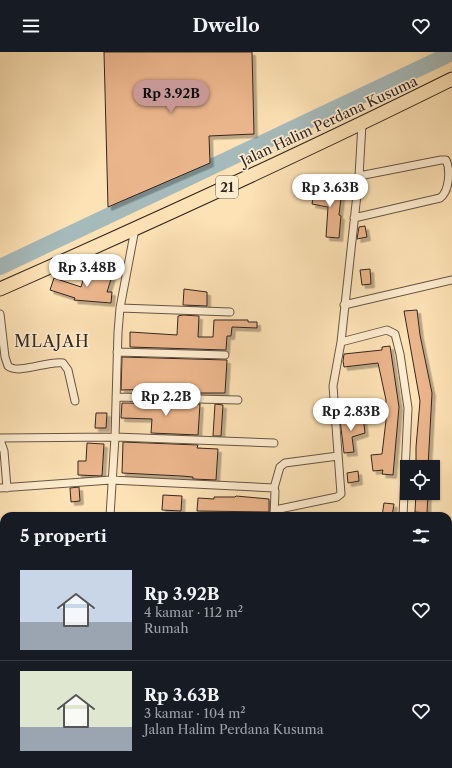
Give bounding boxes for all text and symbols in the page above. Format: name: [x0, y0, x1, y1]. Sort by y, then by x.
icon: menu: [20, 15, 42, 37]
text: Dwello: [192, 15, 260, 37]
icon: heart: [410, 15, 432, 37]
street label: Jalan Halim Perdana Kusuma: [236, 72, 421, 171]
pin: Rp 3.92B: [130, 80, 212, 114]
text: Rp 3.92B: [142, 85, 200, 101]
pin: Rp 3.63B: [289, 174, 371, 208]
road number: 21: [216, 176, 238, 198]
text: Rp 3.63B: [301, 179, 359, 195]
pin: Rp 3.48B: [46, 254, 128, 288]
text: Rp 3.48B: [58, 259, 116, 275]
district label: MLAJAH: [14, 331, 90, 351]
pin: Rp 2.2B: [129, 383, 203, 417]
text: Rp 2.2B: [141, 388, 191, 404]
pin: Rp 2.83B: [310, 398, 392, 432]
text: Rp 2.83B: [322, 403, 380, 419]
map controls: [400, 460, 440, 500]
button: locate: [400, 460, 440, 500]
icon: filters: [410, 525, 432, 547]
text: 5 properti: [20, 526, 107, 546]
text: Rp 3.92B: [144, 584, 219, 604]
icon: home: [52, 586, 100, 634]
icon: heart: [410, 599, 432, 621]
text: 4 kamar · 112 m²: [144, 604, 243, 620]
text: Rumah: [144, 620, 189, 636]
text: Rp 3.63B: [144, 685, 219, 705]
icon: home: [52, 687, 100, 735]
icon: heart: [410, 700, 432, 722]
text: 3 kamar · 104 m²: [144, 705, 246, 721]
text: Jalan Halim Perdana Kusuma: [144, 721, 324, 737]

